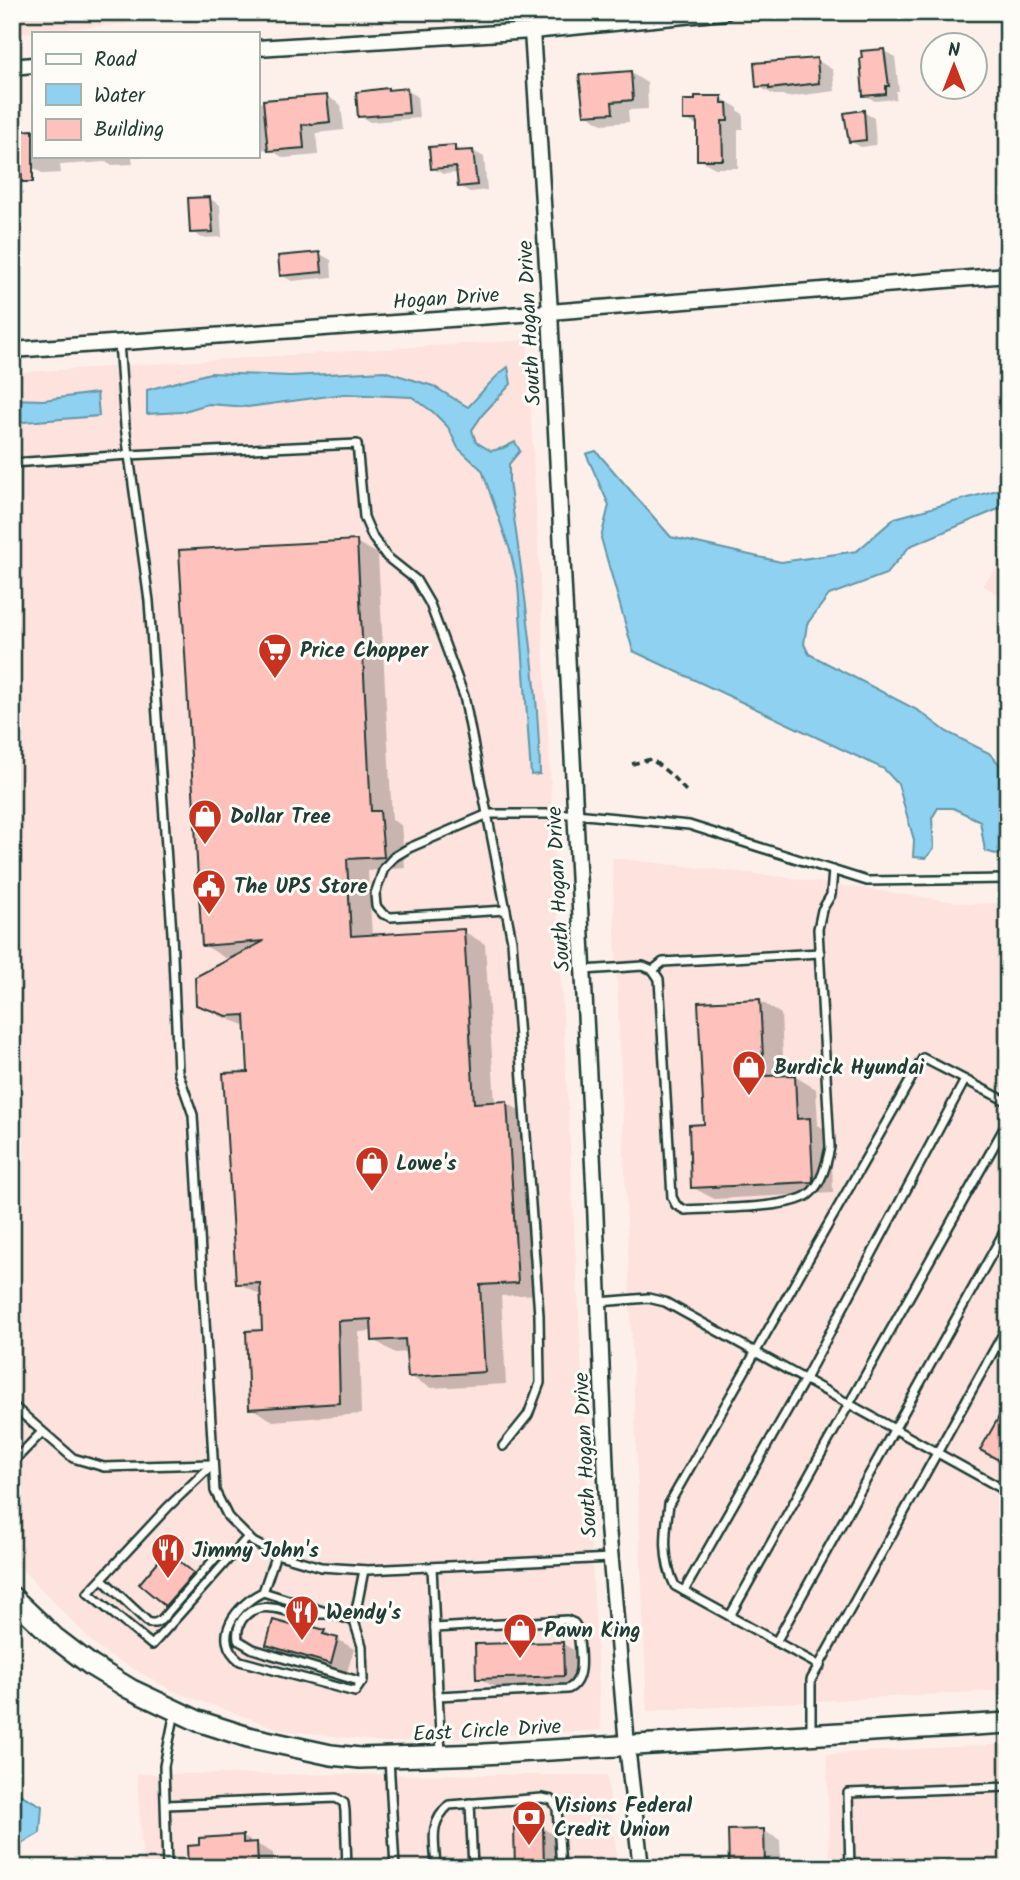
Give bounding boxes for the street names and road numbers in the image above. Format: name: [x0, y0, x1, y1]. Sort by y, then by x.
street label: South Hogan Drive: [510, 239, 551, 406]
street label: Hogan Drive: [392, 279, 501, 320]
street label: South Hogan Drive: [539, 805, 580, 972]
street label: South Hogan Drive: [566, 1371, 607, 1538]
street label: East Circle Drive: [412, 1711, 563, 1752]

